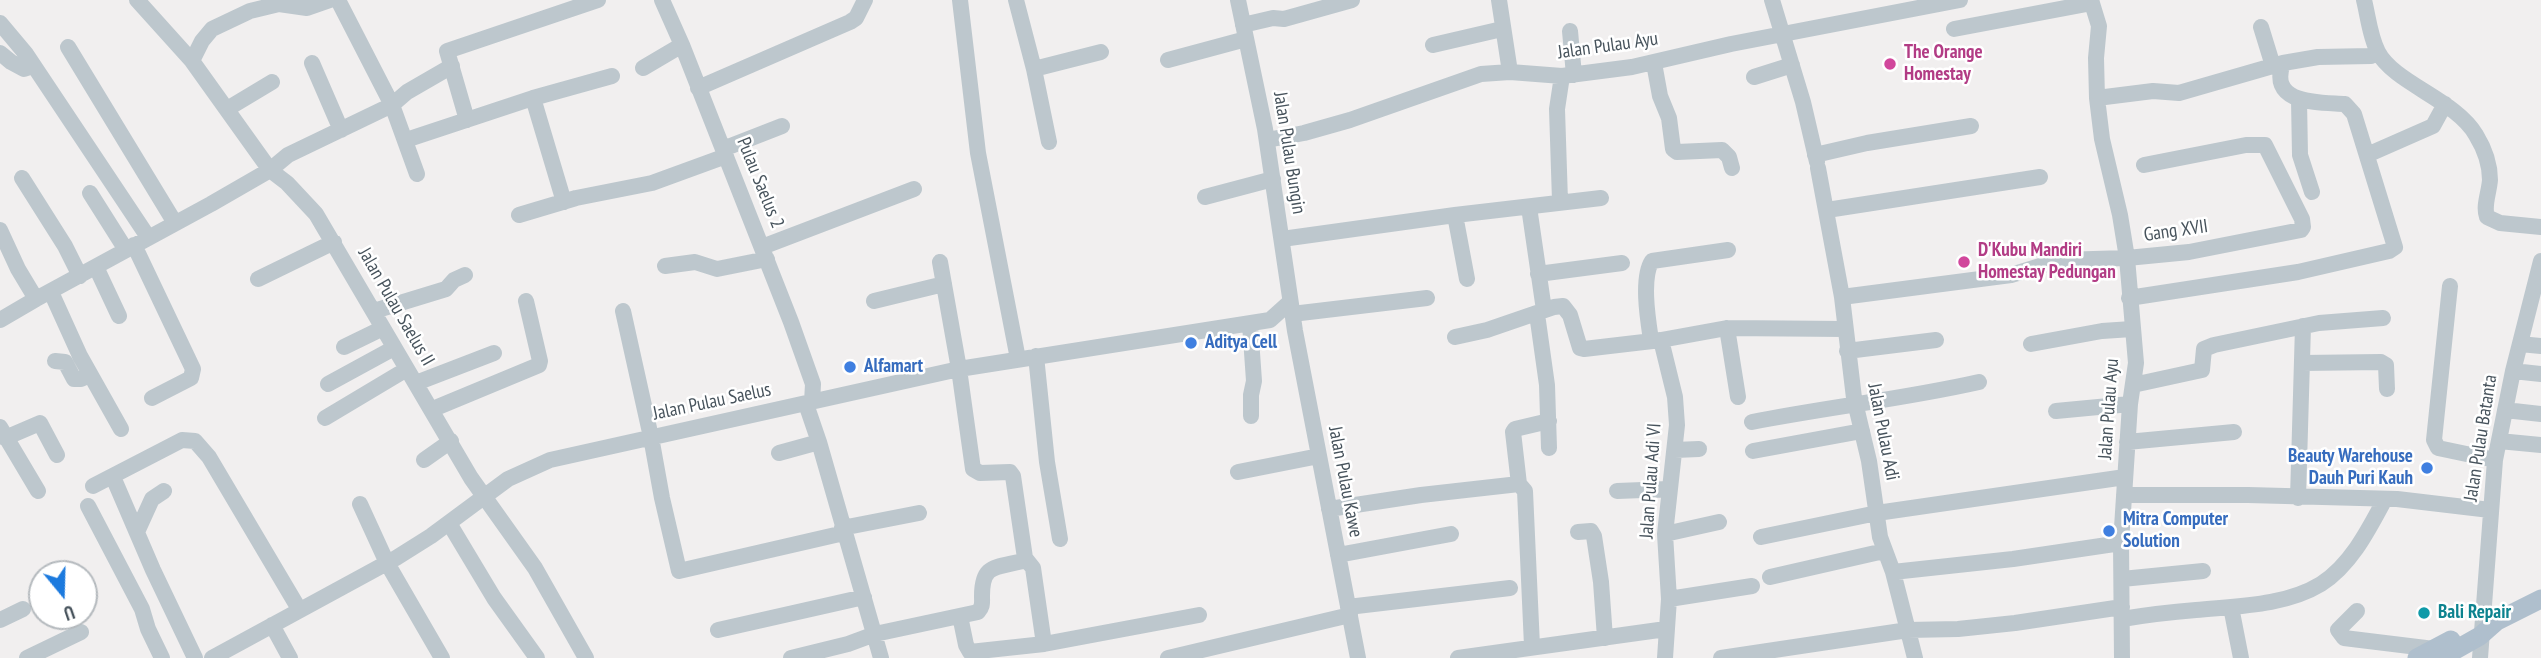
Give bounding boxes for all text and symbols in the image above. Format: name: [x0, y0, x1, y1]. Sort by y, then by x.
street label: Jalan Pulau Ayu: [1556, 28, 1660, 64]
place label: The Orange Homestay: [1904, 42, 1983, 86]
marker: The Orange Homestay: [1882, 56, 1898, 72]
street label: Jalan Pulau Bungin: [1268, 90, 1310, 216]
street label: Pulau Saelus 2: [731, 134, 789, 232]
street label: Gang XVII: [2142, 215, 2210, 247]
place label: D'Kubu Mandiri Homestay Pedungan: [1978, 240, 2116, 284]
street label: Jalan Pulau Saelus II: [353, 244, 439, 370]
marker: D'Kubu Mandiri Homestay Pedungan: [1956, 254, 1972, 270]
place label: Aditya Cell: [1205, 332, 1277, 354]
marker: Aditya Cell: [1183, 335, 1199, 351]
place label: Alfamart: [864, 356, 923, 378]
street label: Jalan Pulau Ayu: [2094, 358, 2124, 460]
marker: Alfamart: [842, 359, 858, 375]
street label: Jalan Pulau Batanta: [2460, 373, 2502, 503]
street label: Jalan Pulau Saelus: [651, 378, 773, 426]
street label: Jalan Pulau Adi: [1862, 381, 1904, 483]
street label: Jalan Pulau Adi VI: [1636, 422, 1666, 540]
street label: Jalan Pulau Kawe: [1323, 425, 1367, 539]
place label: Beauty Warehouse Dauh Puri Kauh: [2288, 446, 2413, 490]
marker: Beauty Warehouse Dauh Puri Kauh: [2419, 460, 2435, 476]
place label: Mitra Computer Solution: [2123, 509, 2228, 553]
marker: Mitra Computer Solution: [2101, 523, 2117, 539]
north arrow: [28, 560, 98, 630]
text: U: [61, 600, 78, 626]
place label: Bali Repair: [2438, 602, 2511, 624]
marker: Bali Repair: [2416, 605, 2432, 621]

